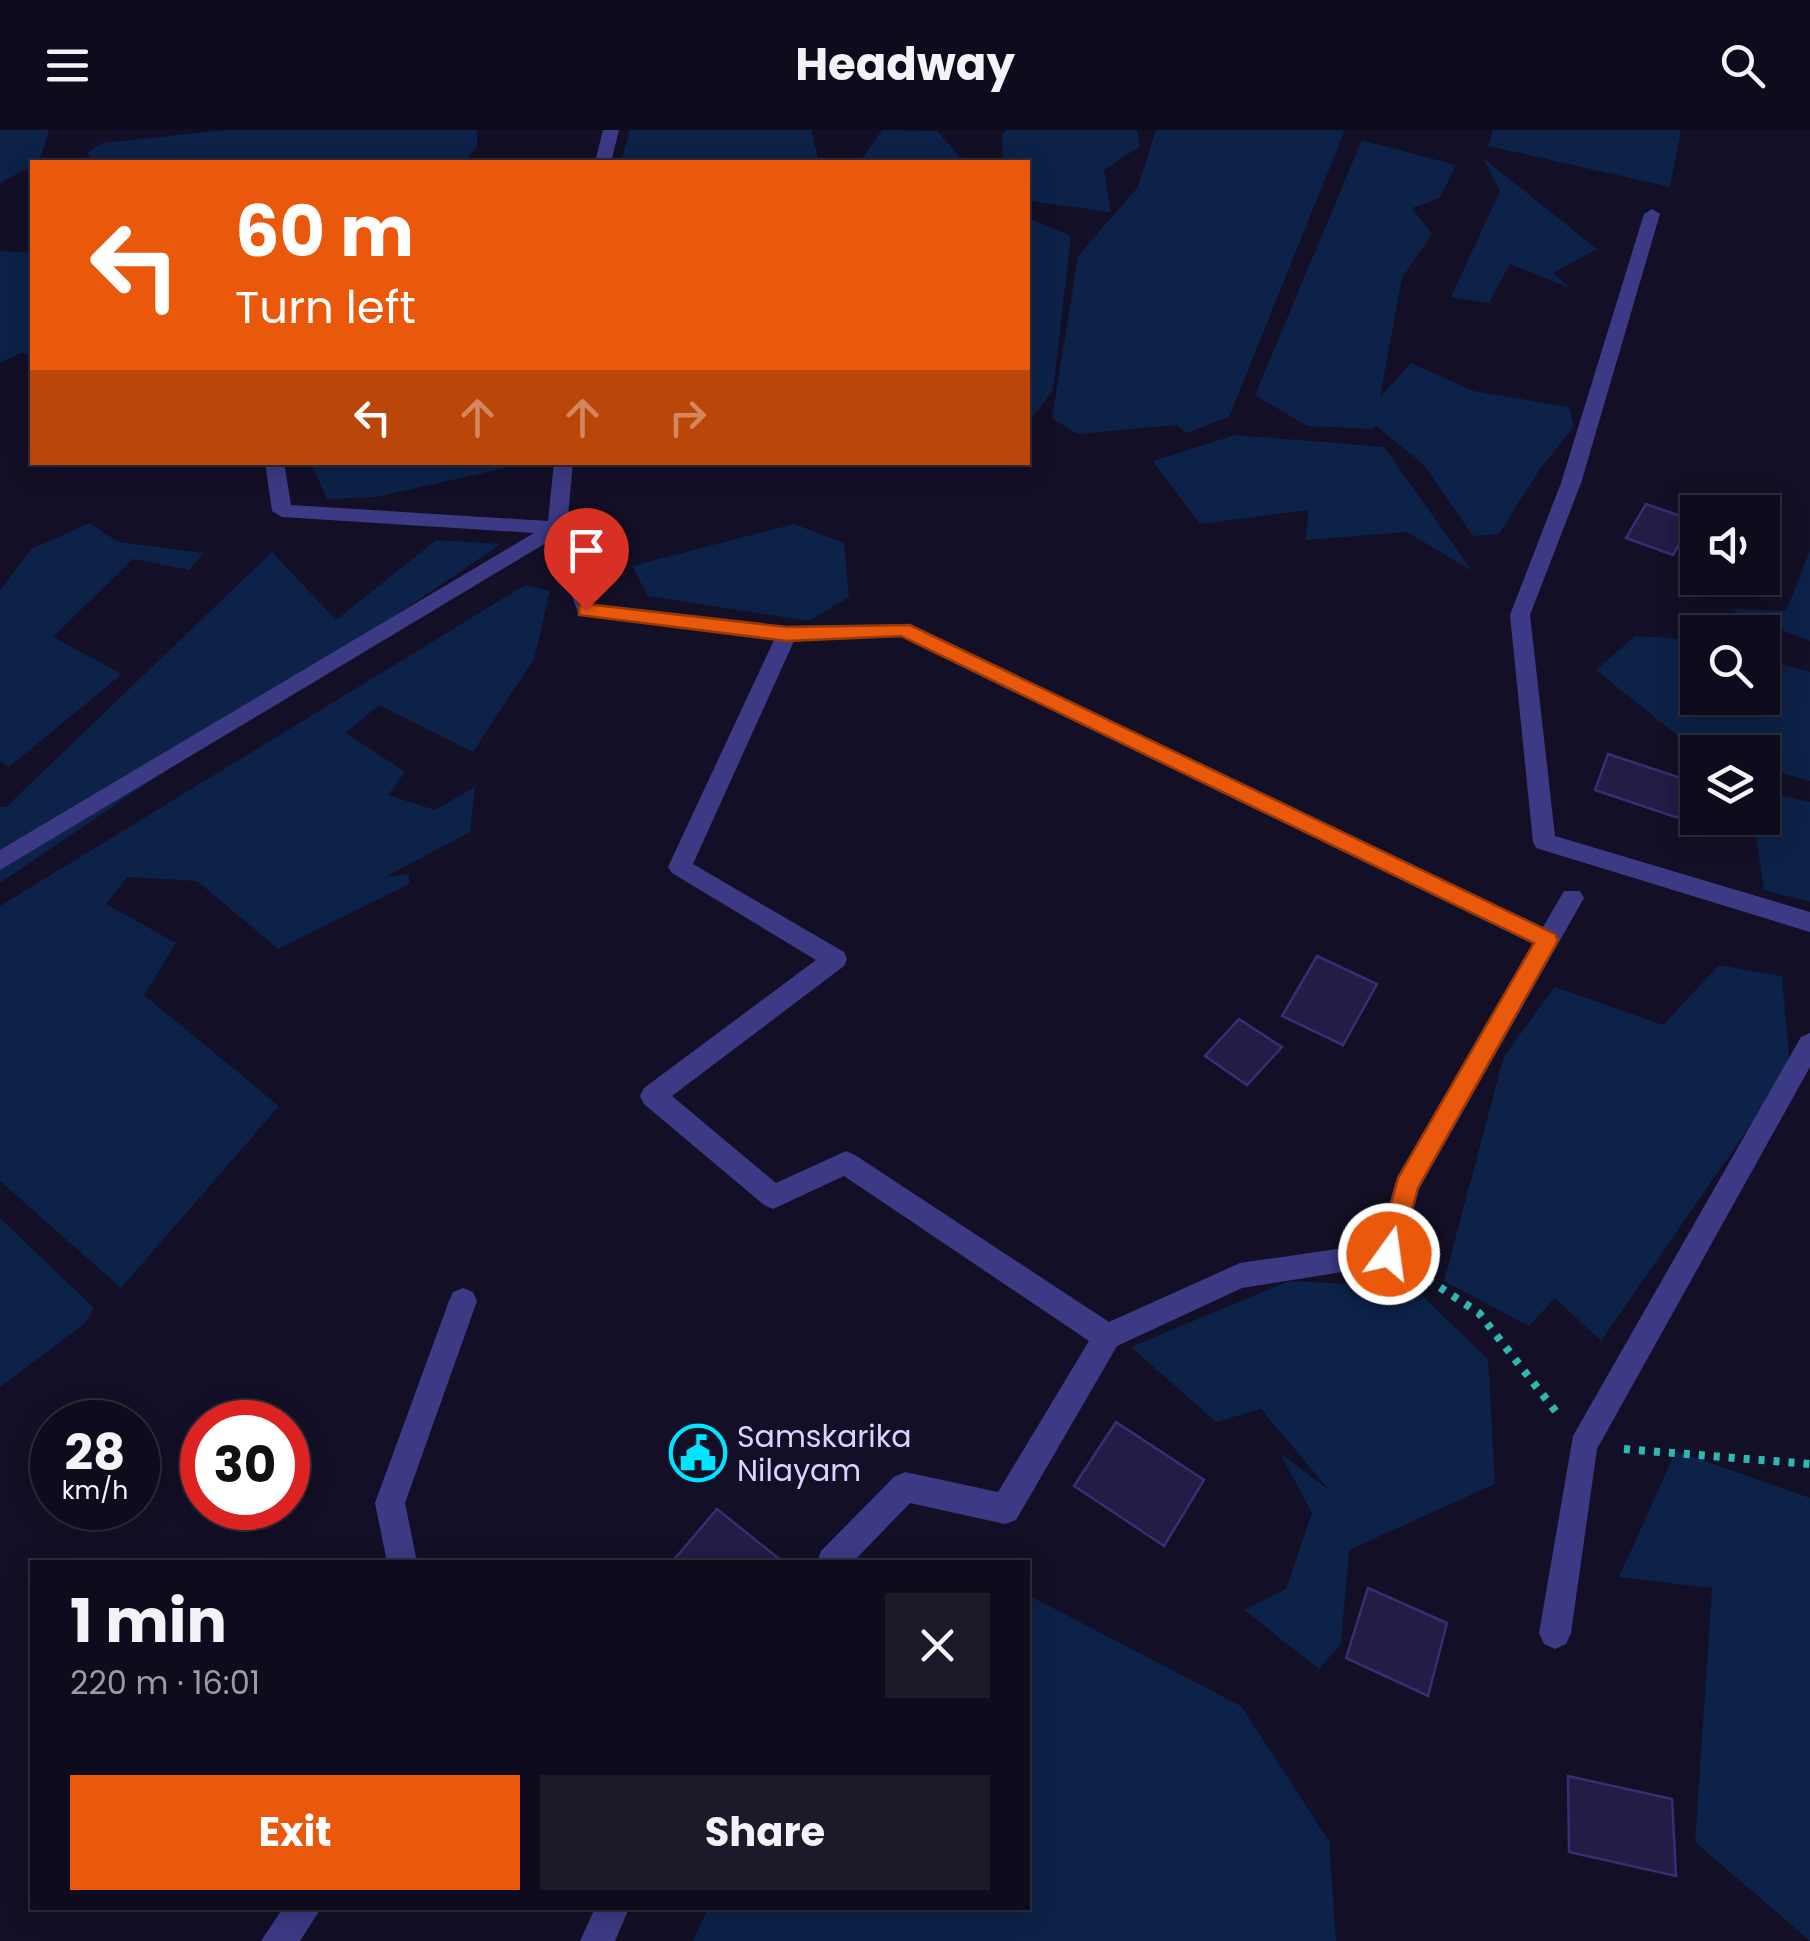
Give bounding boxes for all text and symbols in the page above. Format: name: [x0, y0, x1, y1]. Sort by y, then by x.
text: Headway: [795, 33, 1015, 96]
icon: menu: [40, 38, 95, 93]
icon: search: [1715, 38, 1770, 93]
text: 60 m: [235, 182, 414, 281]
icon: left: [70, 200, 200, 330]
text: Turn left: [235, 276, 416, 339]
icon: left: [345, 390, 400, 445]
icon: ahead: [450, 390, 505, 445]
icon: ahead: [555, 390, 610, 445]
icon: right: [660, 390, 715, 445]
map controls: [1680, 495, 1780, 835]
button: sound: [1680, 495, 1780, 595]
pin: [544, 508, 629, 611]
icon: arrive: [559, 523, 614, 578]
button: search: [1680, 615, 1780, 715]
button: layers: [1680, 735, 1780, 835]
position arrow: [1337, 1202, 1441, 1306]
speed limit sign: 30: [180, 1400, 310, 1530]
place label: Samskarika Nilayam: [737, 1415, 911, 1492]
text: 28: [65, 1417, 125, 1488]
public building icon: Samskarika Nilayam: [668, 1423, 728, 1483]
text: km/h: [62, 1473, 128, 1508]
text: 1 min: [70, 1579, 227, 1663]
button: close: [885, 1593, 990, 1698]
text: 220 m · 16:01: [70, 1660, 260, 1705]
button: Exit: [70, 1775, 520, 1890]
button: Share: [540, 1775, 990, 1890]

